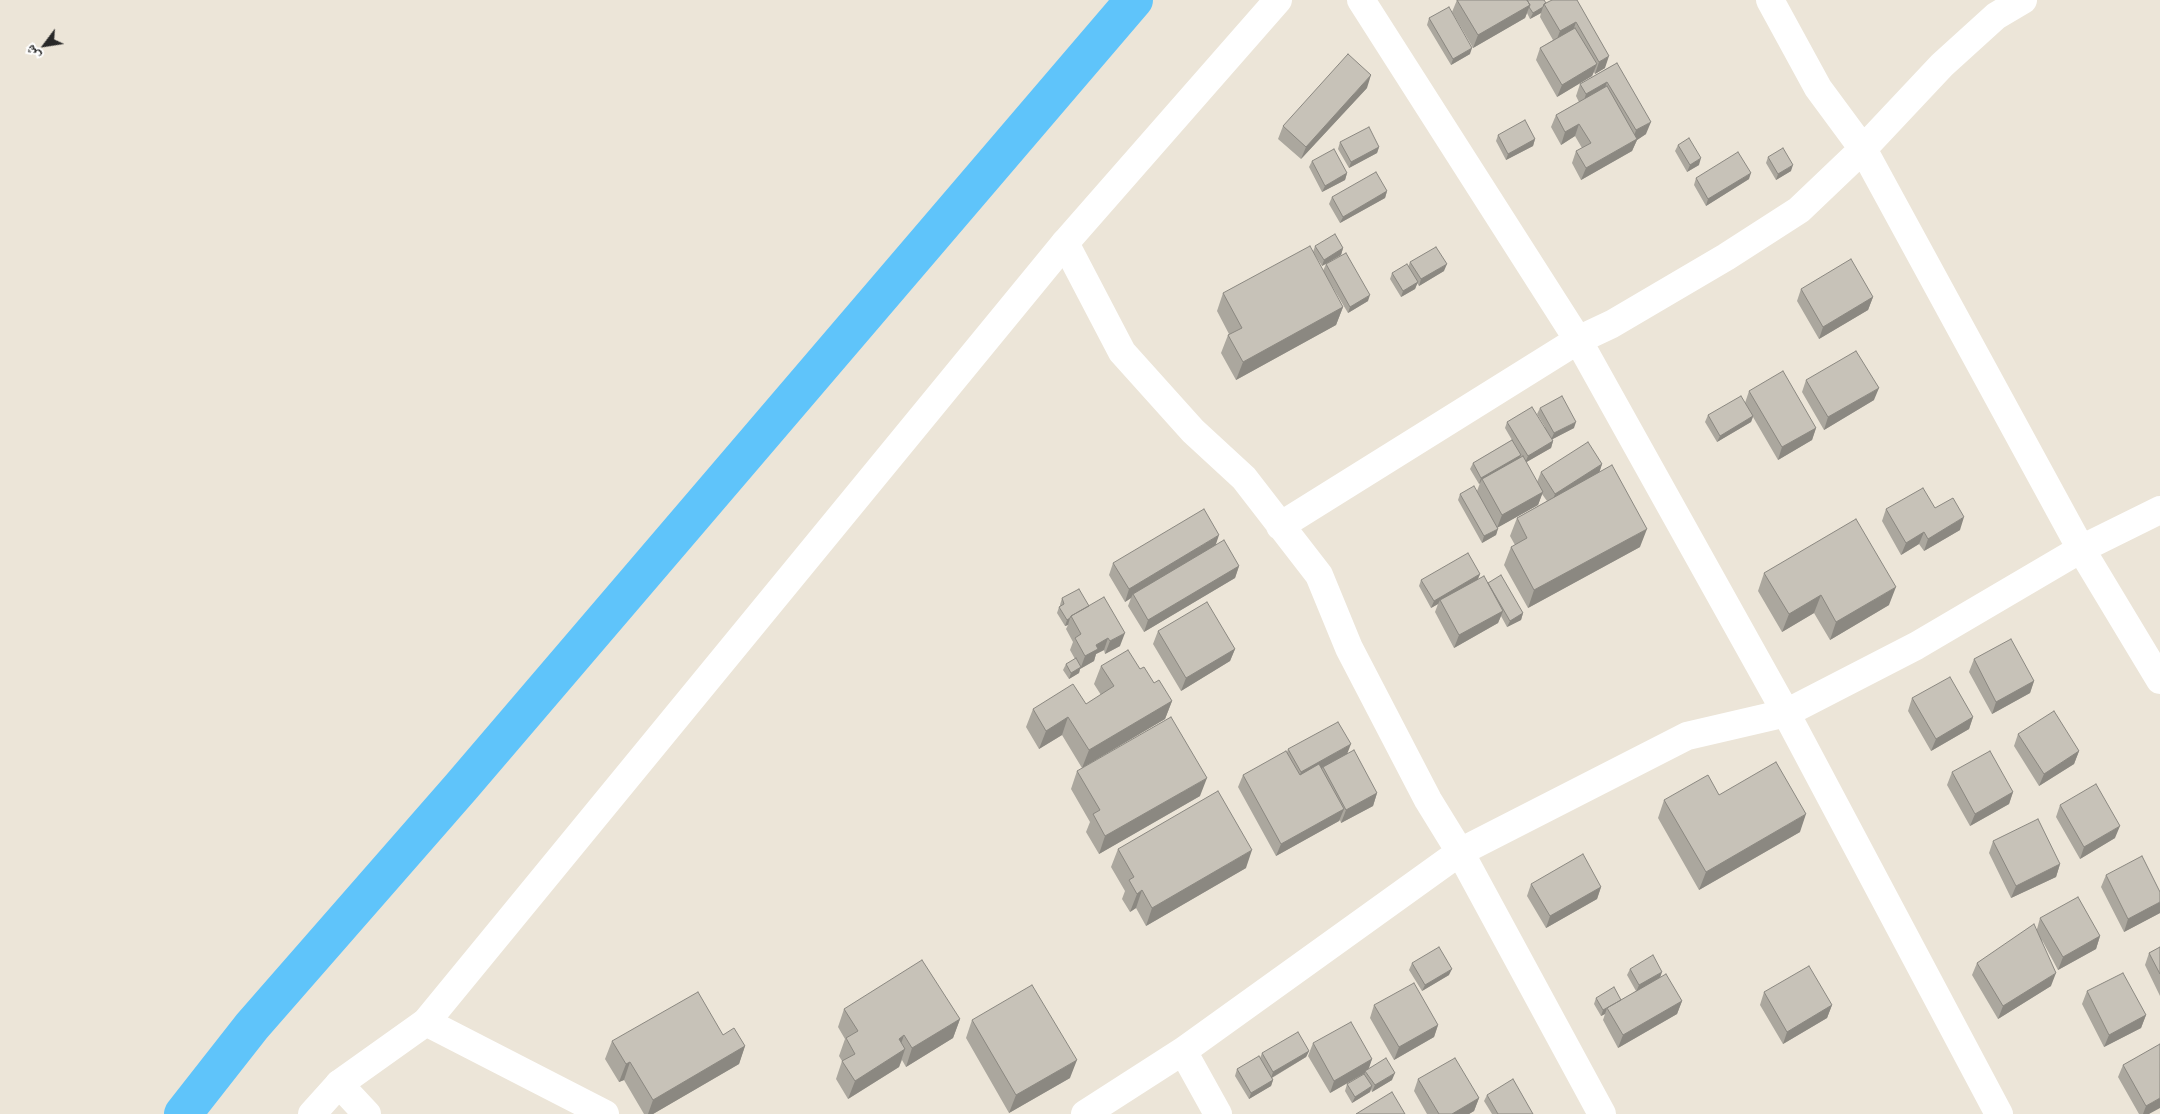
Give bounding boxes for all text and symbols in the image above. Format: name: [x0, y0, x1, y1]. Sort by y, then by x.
north arrow: [20, 20, 70, 70]
text: ش: [21, 42, 43, 63]

